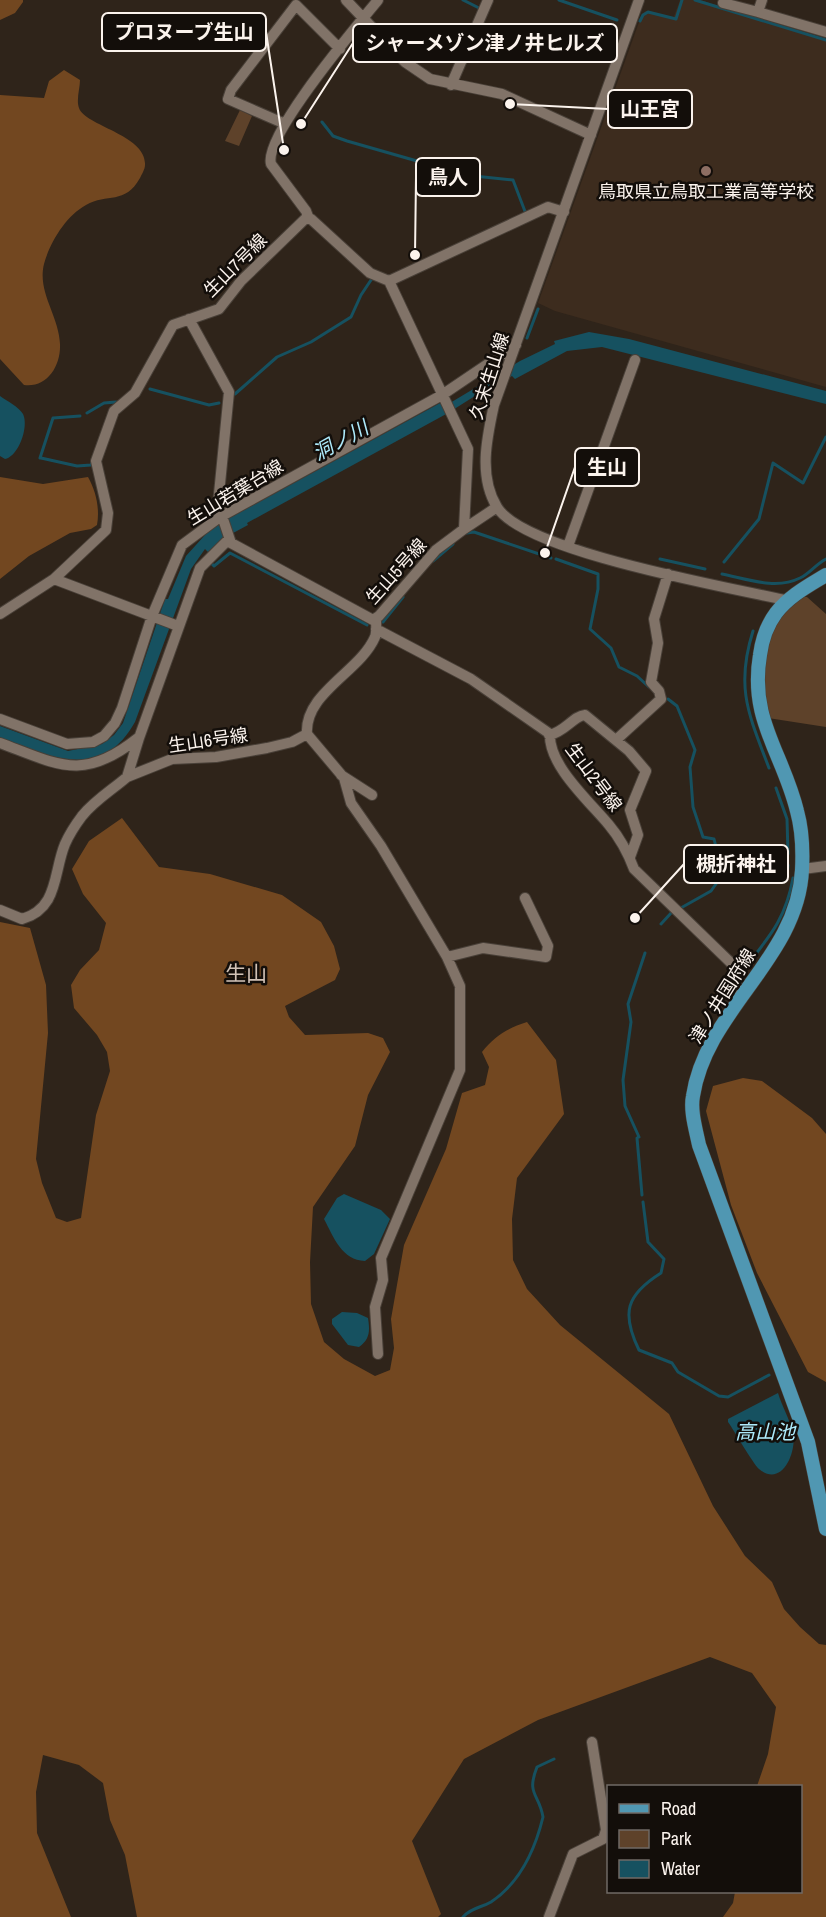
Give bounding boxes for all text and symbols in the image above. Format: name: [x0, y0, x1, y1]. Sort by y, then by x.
callout: プロヌーブ生山: [102, 13, 266, 51]
text: プロヌーブ生山: [115, 18, 253, 45]
callout: シャーメゾン津ノ井ヒルズ: [353, 24, 617, 62]
text: シャーメゾン津ノ井ヒルズ: [365, 29, 605, 56]
callout: 山王宮: [608, 90, 692, 128]
text: 山王宮: [620, 95, 680, 122]
callout: 鳥人: [416, 158, 480, 196]
text: 鳥人: [428, 163, 468, 190]
marker: 鳥取県立鳥取工業高等学校: [699, 164, 713, 178]
place label: 鳥取県立鳥取工業高等学校: [598, 179, 814, 204]
street label: 生山7号線: [198, 228, 272, 302]
street label: 久末生山線: [463, 329, 515, 423]
water label: 洞ノ川: [307, 413, 375, 466]
callout: 生山: [575, 448, 639, 486]
street label: 生山若葉台線: [182, 453, 288, 531]
text: 生山: [587, 453, 627, 480]
street label: 生山5号線: [360, 533, 432, 609]
street label: 生山6号線: [167, 722, 249, 758]
street label: 生山2号線: [560, 737, 628, 817]
callout: 槻折神社: [684, 845, 788, 883]
text: 槻折神社: [696, 850, 776, 877]
street label: 津ノ井国府線: [683, 944, 761, 1048]
district label: 生山: [225, 959, 267, 988]
water label: 高山池: [735, 1418, 797, 1445]
legend: [607, 1785, 802, 1893]
text: Road: [661, 1796, 696, 1821]
text: Park: [661, 1826, 692, 1851]
text: Water: [661, 1856, 700, 1881]

